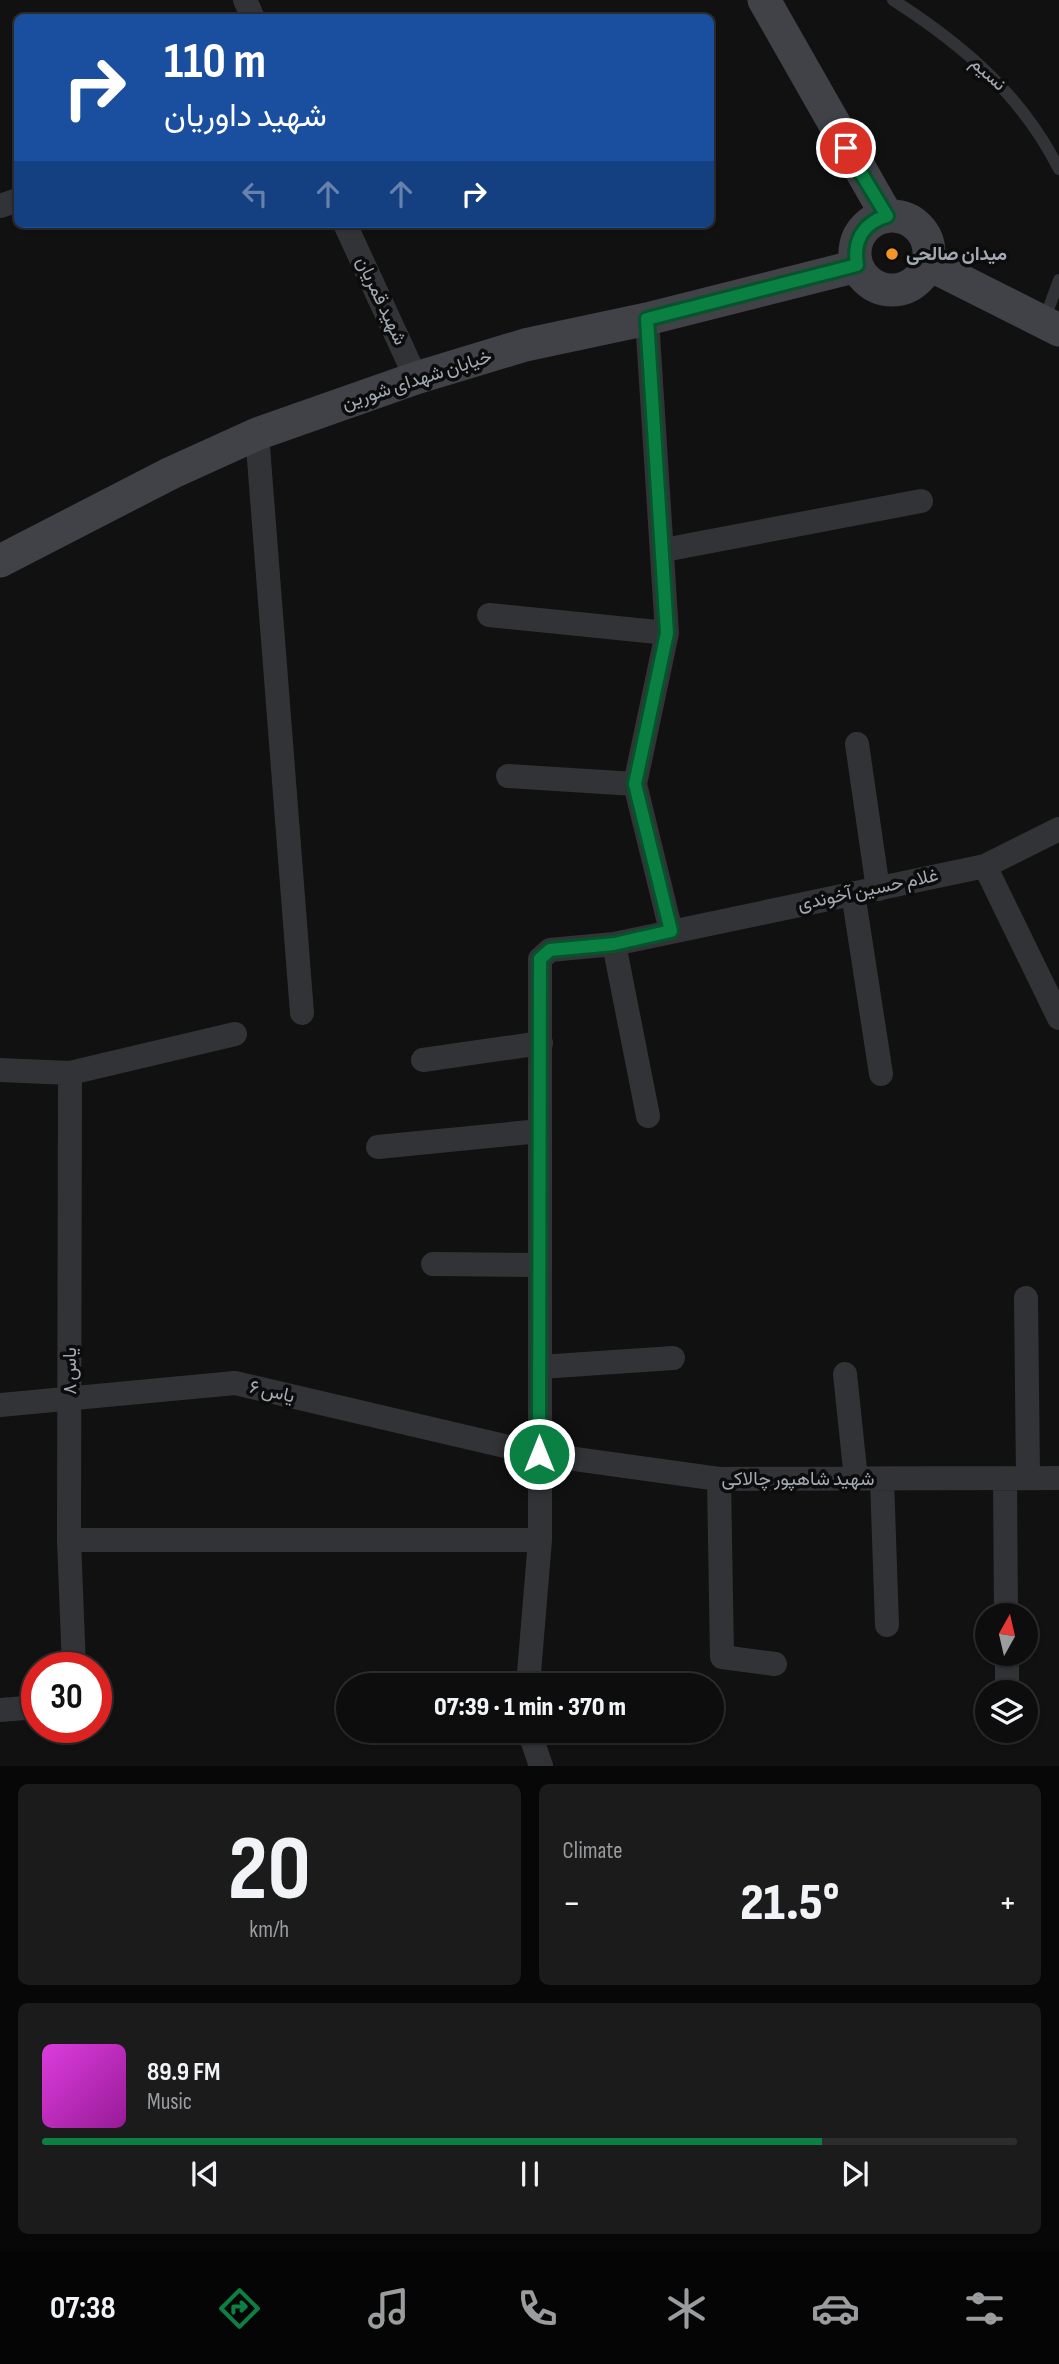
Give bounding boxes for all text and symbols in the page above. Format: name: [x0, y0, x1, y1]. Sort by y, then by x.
text: 110 m: [164, 33, 266, 92]
icon: right: [49, 42, 140, 133]
street label: نسیم: [965, 52, 1011, 96]
text: شهید داوریان: [164, 97, 327, 136]
pin: [816, 118, 876, 178]
icon: arrive: [827, 129, 865, 167]
icon: left: [236, 175, 274, 213]
icon: ahead: [309, 175, 347, 213]
icon: ahead: [382, 175, 420, 213]
icon: right: [455, 175, 493, 213]
place label: میدان صالحی: [906, 243, 1007, 266]
marker: میدان صالحی: [884, 246, 900, 262]
street label: شهید قمریان: [350, 253, 412, 349]
street label: خیابان شهدای شورین: [339, 345, 495, 415]
street label: غلام حسین آخوندی: [796, 864, 940, 916]
street label: یاس ۸: [59, 1347, 82, 1395]
street label: یاس ۶: [247, 1376, 297, 1408]
position arrow: [502, 1417, 576, 1491]
street label: شهید شاهپور چالاکی: [722, 1468, 874, 1492]
north arrow: [975, 1603, 1038, 1666]
map controls: [975, 1603, 1038, 1743]
speed limit sign: 30: [21, 1652, 112, 1743]
button: layers: [975, 1680, 1038, 1743]
text: 07:39 · 1 min · 370 m: [434, 1692, 626, 1723]
text: 20: [228, 1816, 311, 1925]
text: Climate: [563, 1837, 622, 1865]
text: 21.5°: [740, 1872, 839, 1935]
text: −: [563, 1881, 581, 1926]
text: +: [998, 1881, 1017, 1926]
text: km/h: [249, 1916, 289, 1944]
text: 89.9 FM: [147, 2057, 220, 2088]
text: Music: [147, 2088, 192, 2116]
icon: previous: [186, 2155, 224, 2193]
icon: pause: [511, 2155, 549, 2193]
icon: next: [836, 2155, 874, 2193]
icon: directions: [215, 2284, 264, 2333]
icon: music: [364, 2284, 413, 2333]
icon: phone: [513, 2284, 562, 2333]
icon: climate: [662, 2284, 711, 2333]
icon: car: [811, 2284, 860, 2333]
icon: filters: [960, 2284, 1009, 2333]
text: 07:38: [50, 2289, 116, 2328]

